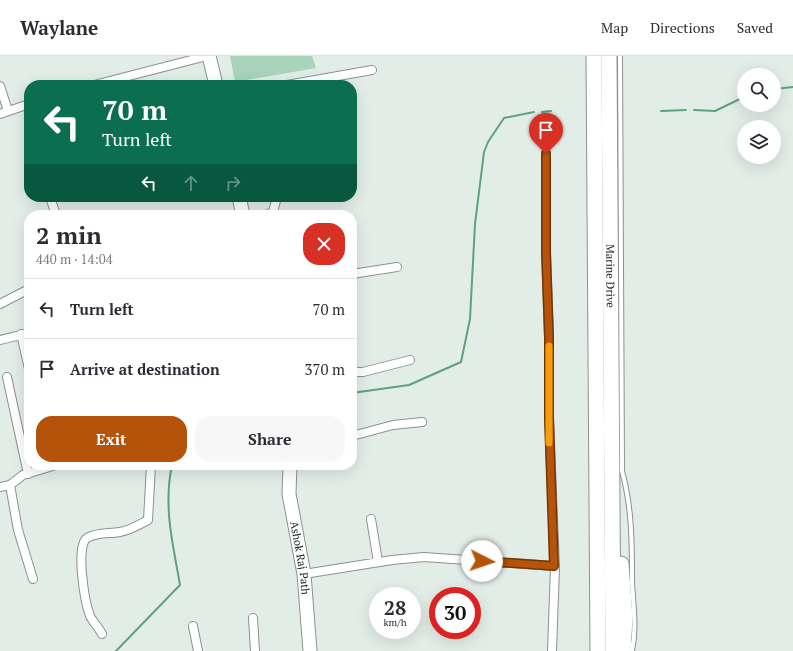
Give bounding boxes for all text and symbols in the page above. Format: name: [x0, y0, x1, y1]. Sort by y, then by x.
text: Waylane: [20, 15, 98, 40]
text: Map: [601, 18, 628, 37]
text: Directions: [650, 18, 715, 37]
text: Saved: [737, 18, 773, 37]
map controls: [737, 68, 781, 164]
button: search: [737, 68, 781, 112]
text: 70 m: [102, 91, 167, 128]
icon: left: [36, 96, 88, 148]
pin: [529, 113, 563, 154]
icon: arrive: [535, 119, 557, 141]
button: layers: [737, 120, 781, 164]
text: Turn left: [102, 127, 172, 151]
icon: left: [138, 172, 160, 194]
icon: ahead: [180, 172, 202, 194]
icon: right: [222, 172, 244, 194]
text: 2 min: [36, 219, 102, 251]
button: close: [303, 223, 345, 265]
street label: Marine Drive: [603, 244, 618, 308]
text: 440 m · 14:04: [36, 250, 113, 268]
icon: left: [36, 298, 58, 320]
text: Turn left: [70, 299, 134, 319]
text: 70 m: [312, 299, 345, 319]
icon: arrive: [36, 358, 58, 380]
text: Arrive at destination: [70, 359, 220, 379]
text: 370 m: [304, 359, 345, 379]
button: Exit: [36, 416, 187, 462]
button: Share: [195, 416, 345, 462]
street label: Ashok Raj Path: [287, 520, 313, 596]
position arrow: [461, 540, 503, 582]
speed limit sign: 30: [429, 587, 481, 639]
text: 28: [384, 594, 406, 621]
text: km/h: [383, 616, 407, 629]

